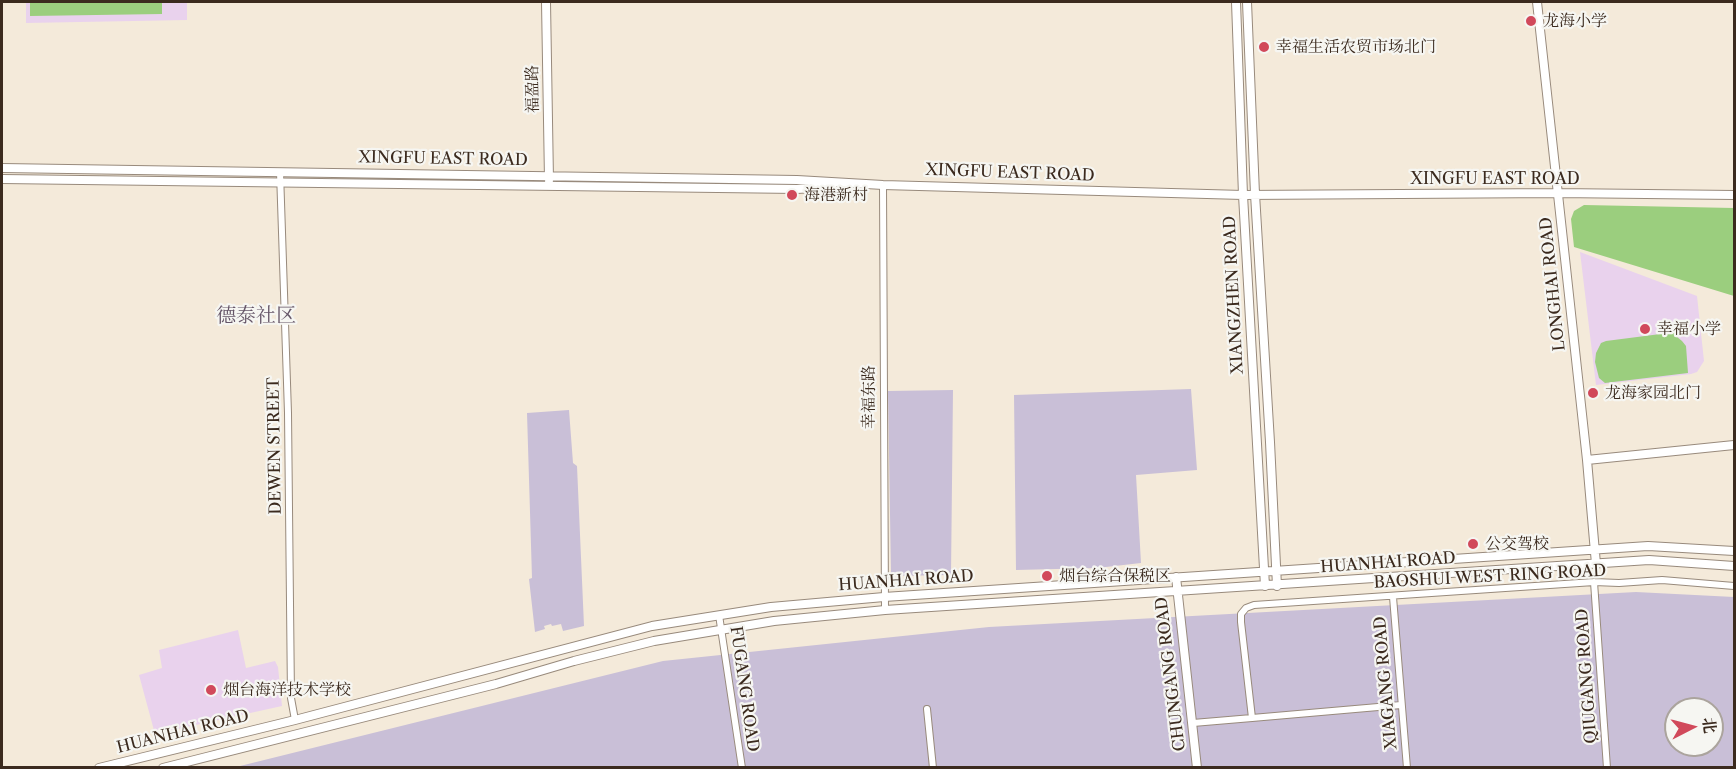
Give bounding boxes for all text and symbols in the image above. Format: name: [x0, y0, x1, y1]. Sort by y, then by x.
place label: 龙海小学: [1543, 11, 1607, 31]
marker: 龙海小学: [1524, 14, 1538, 28]
place label: 幸福生活农贸市场北门: [1276, 37, 1436, 57]
marker: 幸福生活农贸市场北门: [1257, 40, 1271, 54]
street label: 福盈路: [523, 65, 543, 113]
street label: XINGFU EAST ROAD: [358, 148, 528, 170]
street label: XINGFU EAST ROAD: [925, 160, 1095, 186]
street label: XINGFU EAST ROAD: [1410, 169, 1580, 189]
place label: 海港新村: [804, 185, 868, 205]
marker: 海港新村: [785, 188, 799, 202]
street label: XIANGZHEN ROAD: [1220, 215, 1248, 375]
street label: LONGHAI ROAD: [1536, 216, 1570, 352]
district label: 德泰社区: [216, 304, 296, 328]
place label: 幸福小学: [1657, 319, 1721, 339]
marker: 幸福小学: [1638, 322, 1652, 336]
street label: 幸福东路: [859, 365, 879, 429]
street label: DEWEN STREET: [264, 377, 286, 515]
place label: 龙海家园北门: [1605, 383, 1701, 403]
marker: 龙海家园北门: [1586, 386, 1600, 400]
place label: 公交驾校: [1485, 534, 1549, 554]
marker: 公交驾校: [1466, 537, 1480, 551]
street label: HUANHAI ROAD: [1320, 549, 1456, 577]
street label: BAOSHUI WEST RING ROAD: [1373, 561, 1607, 593]
place label: 烟台综合保税区: [1059, 566, 1171, 586]
street label: HUANHAI ROAD: [838, 567, 974, 595]
marker: 烟台综合保税区: [1040, 569, 1054, 583]
street label: CHUNGANG ROAD: [1152, 596, 1190, 752]
street label: QIUGANG ROAD: [1573, 608, 1601, 744]
street label: XIAGANG ROAD: [1371, 615, 1401, 751]
street label: FUGANG ROAD: [726, 625, 762, 753]
place label: 烟台海洋技术学校: [223, 680, 351, 700]
marker: 烟台海洋技术学校: [204, 683, 218, 697]
north arrow: [1664, 697, 1724, 757]
street label: HUANHAI ROAD: [115, 706, 251, 758]
text: 北: [1699, 716, 1721, 734]

